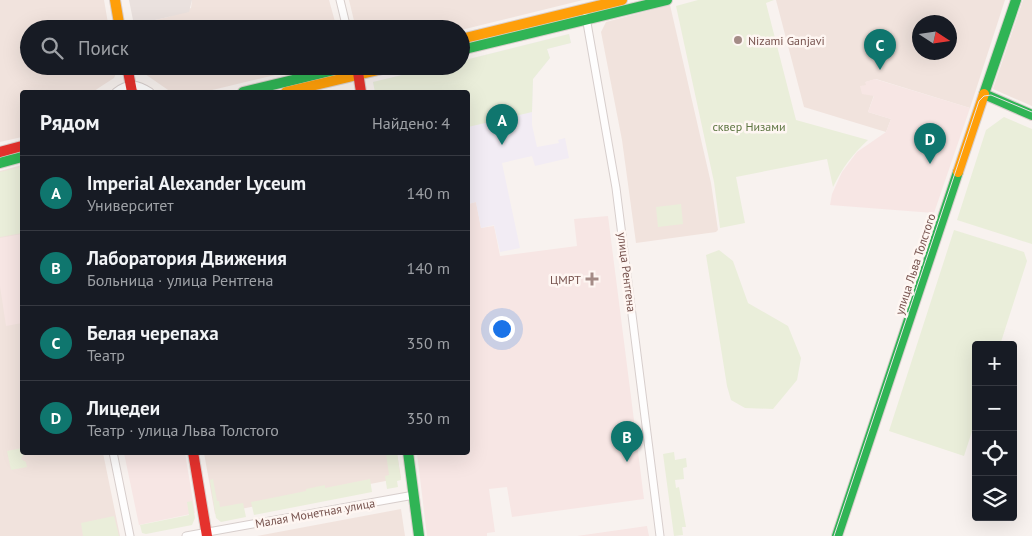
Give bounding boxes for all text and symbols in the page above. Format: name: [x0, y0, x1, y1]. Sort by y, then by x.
north arrow: [912, 15, 957, 60]
search box: [20, 20, 470, 75]
pin: C: [864, 29, 896, 70]
place label: Nizami Ganjavi: [748, 33, 825, 48]
icon: search: [38, 34, 66, 62]
marker: Nizami Ganjavi: [732, 34, 744, 46]
text: Поиск: [78, 36, 129, 60]
pin: A: [486, 104, 518, 145]
text: Рядом: [40, 109, 99, 136]
text: Найдено: 4: [372, 113, 450, 133]
park label: сквер Низами: [712, 119, 786, 134]
pin: D: [914, 123, 946, 164]
text: Imperial Alexander Lyceum: [87, 171, 306, 195]
text: A: [51, 183, 61, 203]
text: 140 m: [407, 183, 450, 203]
text: Университет: [87, 195, 174, 215]
street label: улица Льва Толстого: [892, 211, 938, 317]
street label: улица Рентгена: [615, 231, 639, 313]
text: Лаборатория Движения: [87, 246, 287, 270]
text: B: [51, 258, 61, 278]
text: 140 m: [407, 258, 450, 278]
text: Больница · улица Рентгена: [87, 270, 274, 290]
place label: ЦМРТ: [550, 272, 581, 287]
marker: ЦМРТ: [585, 272, 599, 286]
your location: [489, 316, 515, 342]
text: Белая черепаха: [87, 321, 219, 345]
text: C: [52, 333, 60, 353]
text: 350 m: [407, 333, 450, 353]
map controls: [972, 341, 1017, 521]
button: +: [972, 341, 1017, 386]
text: Театр: [87, 345, 125, 365]
button: −: [972, 386, 1017, 431]
text: Лицедеи: [87, 396, 160, 420]
text: D: [51, 408, 61, 428]
text: 350 m: [407, 408, 450, 428]
text: Театр · улица Льва Толстого: [87, 420, 279, 440]
pin: B: [611, 421, 643, 462]
button: locate: [972, 431, 1017, 476]
button: layers: [972, 476, 1017, 521]
street label: Малая Монетная улица: [254, 495, 376, 531]

